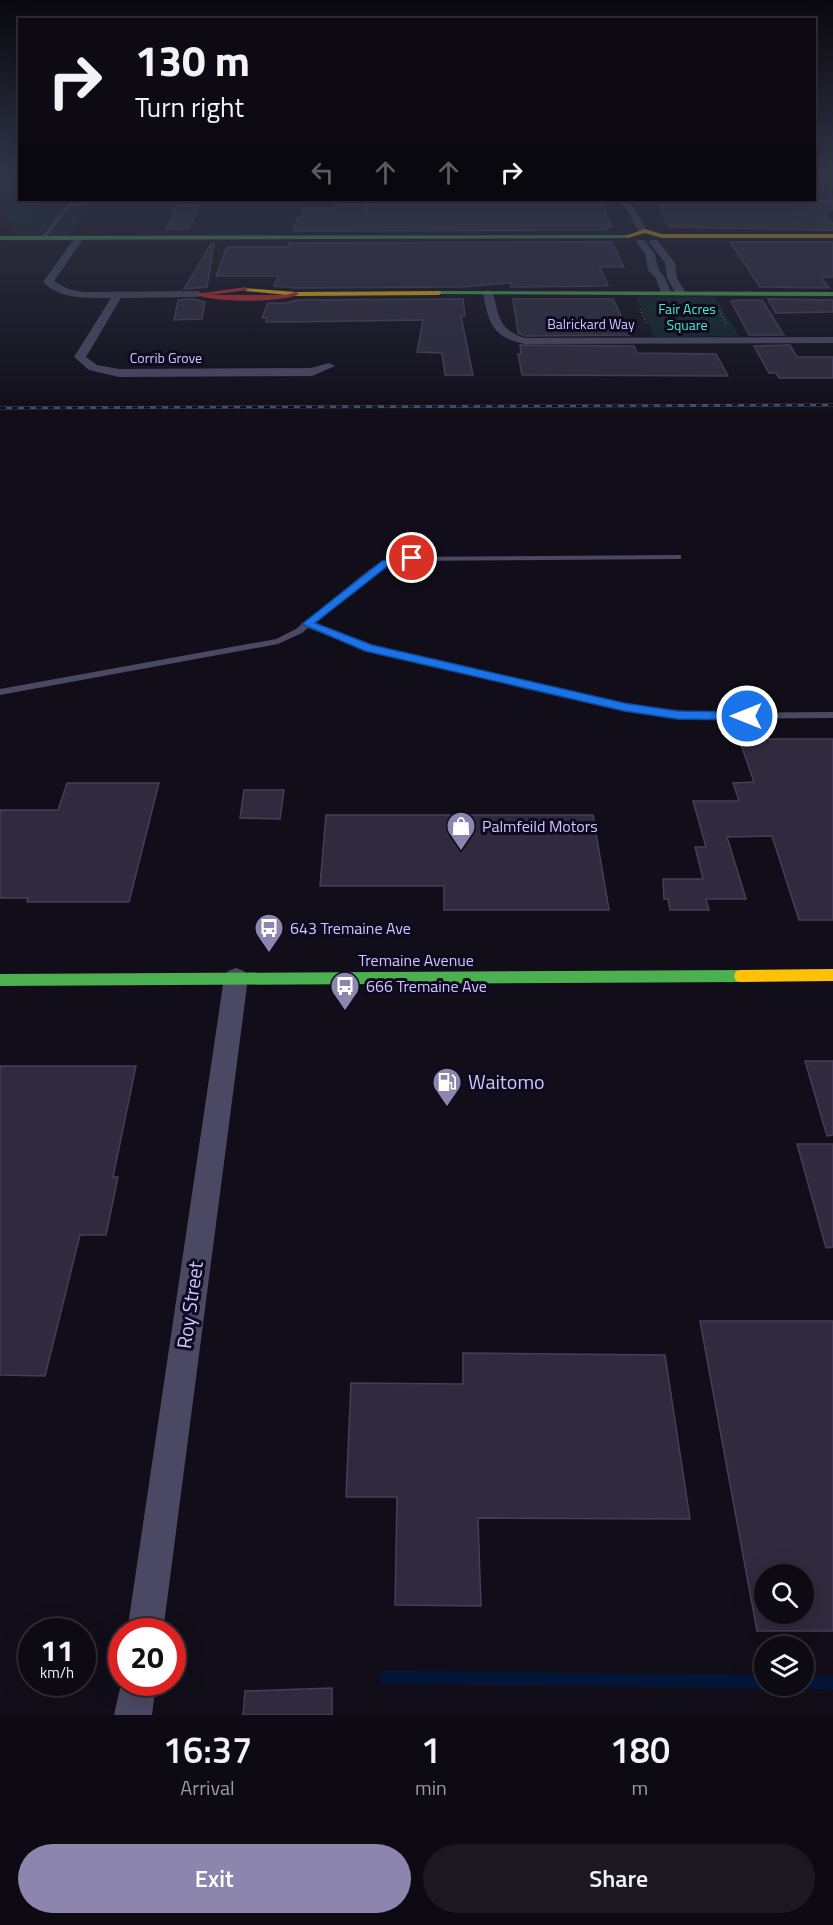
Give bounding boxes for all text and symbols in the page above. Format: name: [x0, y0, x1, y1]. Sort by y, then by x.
text: 130 m: [135, 28, 250, 92]
icon: right: [36, 42, 114, 120]
text: Turn right: [135, 86, 244, 127]
icon: left: [306, 156, 339, 189]
icon: ahead: [369, 156, 402, 189]
icon: ahead: [432, 156, 465, 189]
icon: right: [495, 156, 528, 189]
park label: Fair Acres Square: [658, 298, 716, 335]
street label: Balrickard Way: [547, 313, 635, 334]
street label: Corrib Grove: [130, 347, 202, 368]
pin: [386, 532, 437, 583]
icon: arrive: [395, 541, 428, 574]
position arrow: [715, 684, 779, 748]
shop icon: Palmfeild Motors: [445, 810, 477, 852]
place label: Palmfeild Motors: [482, 814, 598, 838]
bus stop icon: 643 Tremaine Ave: [253, 912, 285, 954]
place label: 643 Tremaine Ave: [290, 916, 411, 940]
street label: Tremaine Avenue: [358, 948, 474, 972]
bus stop icon: 666 Tremaine Ave: [329, 970, 361, 1012]
place label: 666 Tremaine Ave: [366, 974, 487, 998]
fuel station icon: Waitomo: [431, 1066, 463, 1108]
place label: Waitomo: [468, 1066, 545, 1097]
street label: Roy Street: [168, 1259, 211, 1351]
map controls: [754, 1564, 814, 1696]
button: search: [754, 1564, 814, 1624]
speed limit sign: 20: [108, 1618, 186, 1696]
text: 11: [40, 1627, 74, 1673]
button: layers: [754, 1636, 814, 1696]
text: km/h: [40, 1661, 74, 1684]
text: 16:37: [163, 1722, 252, 1777]
text: 1: [421, 1722, 441, 1777]
text: 180: [610, 1722, 670, 1777]
text: Arrival: [180, 1772, 235, 1803]
text: min: [415, 1772, 447, 1803]
text: m: [632, 1772, 648, 1803]
button: Exit: [18, 1844, 411, 1913]
button: Share: [423, 1844, 815, 1913]

